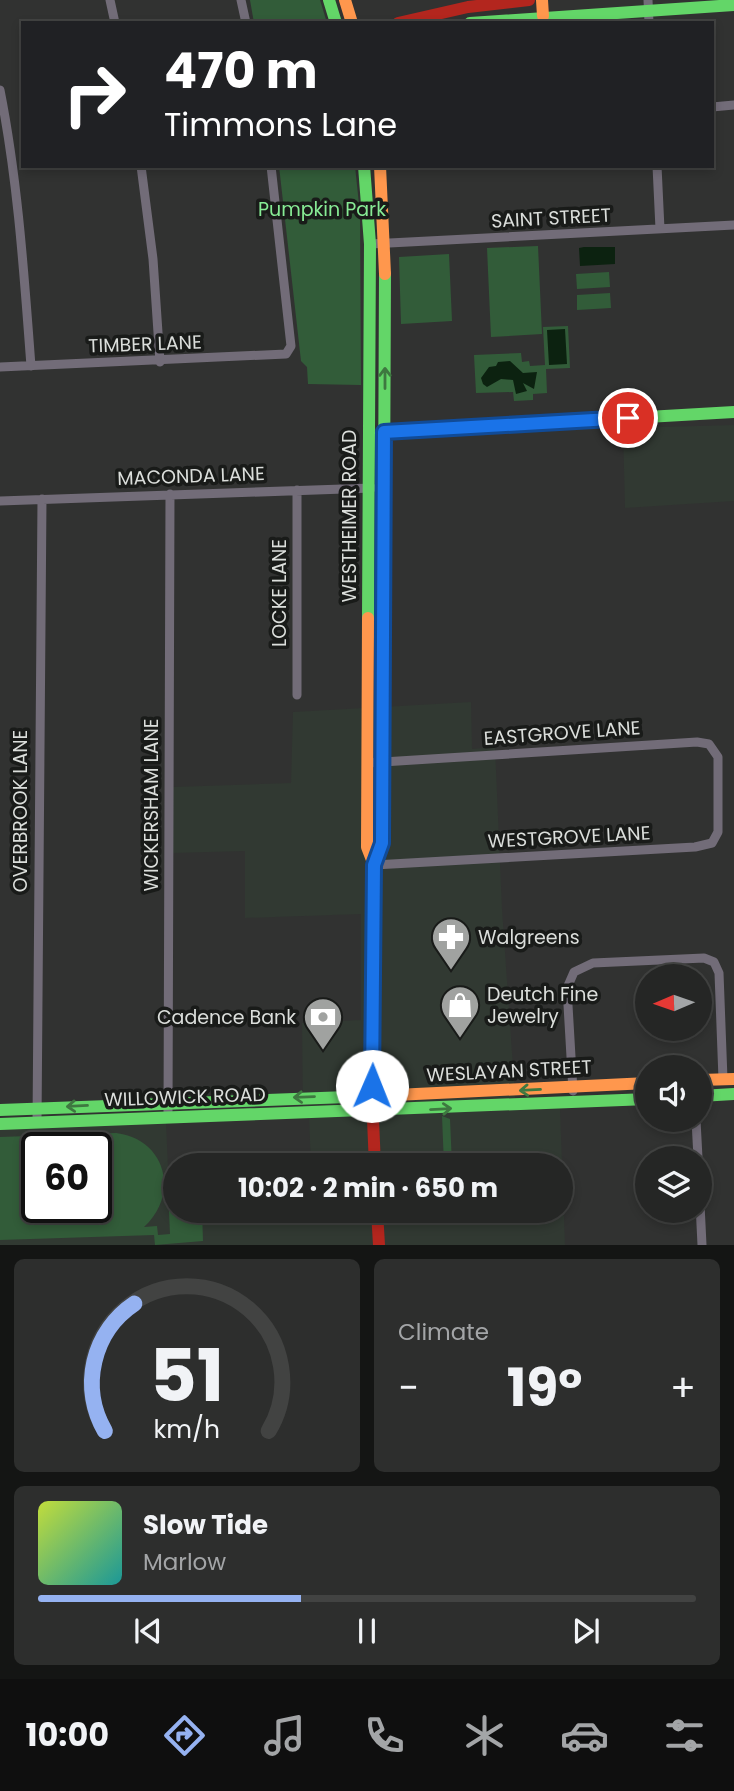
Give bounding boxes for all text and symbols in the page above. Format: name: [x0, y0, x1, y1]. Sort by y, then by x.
text: 470 m: [164, 37, 318, 105]
icon: right: [49, 49, 140, 140]
text: Timmons Lane: [164, 102, 397, 147]
park label: Pumpkin Park: [258, 196, 386, 223]
street label: SAINT STREET: [490, 201, 612, 235]
street label: TIMBER LANE: [88, 329, 202, 359]
one-way arrow: [378, 367, 392, 390]
pin: [598, 388, 658, 448]
icon: arrive: [609, 399, 647, 437]
street label: WESTHEIMER ROAD: [336, 430, 363, 602]
street label: MACONDA LANE: [117, 460, 265, 492]
street label: LOCKE LANE: [266, 539, 293, 647]
street label: EASTGROVE LANE: [483, 714, 641, 752]
street label: WICKERSHAM LANE: [138, 718, 165, 892]
street label: OVERBROOK LANE: [7, 730, 34, 892]
street label: WESTGROVE LANE: [487, 819, 651, 855]
pharmacy icon: Walgreens: [430, 916, 472, 971]
place label: Walgreens: [478, 924, 580, 951]
north arrow: [635, 964, 712, 1041]
map controls: [635, 964, 712, 1223]
place label: Deutch Fine Jewelry: [487, 981, 598, 1030]
shop icon: Deutch Fine Jewelry: [439, 984, 481, 1039]
bank icon: Cadence Bank: [302, 996, 344, 1051]
place label: Cadence Bank: [157, 1004, 296, 1031]
position arrow: [335, 1049, 409, 1123]
street label: WESLAYAN STREET: [426, 1053, 592, 1089]
button: sound: [635, 1055, 712, 1132]
street label: WILLOWICK ROAD: [104, 1081, 266, 1113]
one-way arrow: [519, 1083, 542, 1096]
one-way arrow: [293, 1091, 316, 1104]
one-way arrow: [65, 1100, 88, 1113]
one-way arrow: [429, 1102, 452, 1115]
speed limit sign: 60: [21, 1132, 112, 1223]
button: layers: [635, 1146, 712, 1223]
text: 10:02 · 2 min · 650 m: [238, 1170, 498, 1206]
text: Climate: [398, 1316, 489, 1348]
text: 51: [150, 1326, 224, 1427]
text: 19°: [507, 1351, 582, 1424]
text: −: [398, 1361, 419, 1414]
text: +: [670, 1361, 696, 1414]
text: km/h: [154, 1412, 220, 1447]
text: Slow Tide: [143, 1507, 268, 1543]
text: Marlow: [143, 1546, 226, 1578]
icon: previous: [129, 1612, 167, 1650]
icon: pause: [348, 1612, 386, 1650]
icon: next: [567, 1612, 605, 1650]
icon: directions: [160, 1711, 209, 1760]
icon: music: [260, 1711, 309, 1760]
icon: phone: [360, 1711, 409, 1760]
icon: climate: [460, 1711, 509, 1760]
icon: car: [560, 1711, 609, 1760]
icon: filters: [660, 1711, 709, 1760]
text: 10:00: [25, 1712, 109, 1757]

